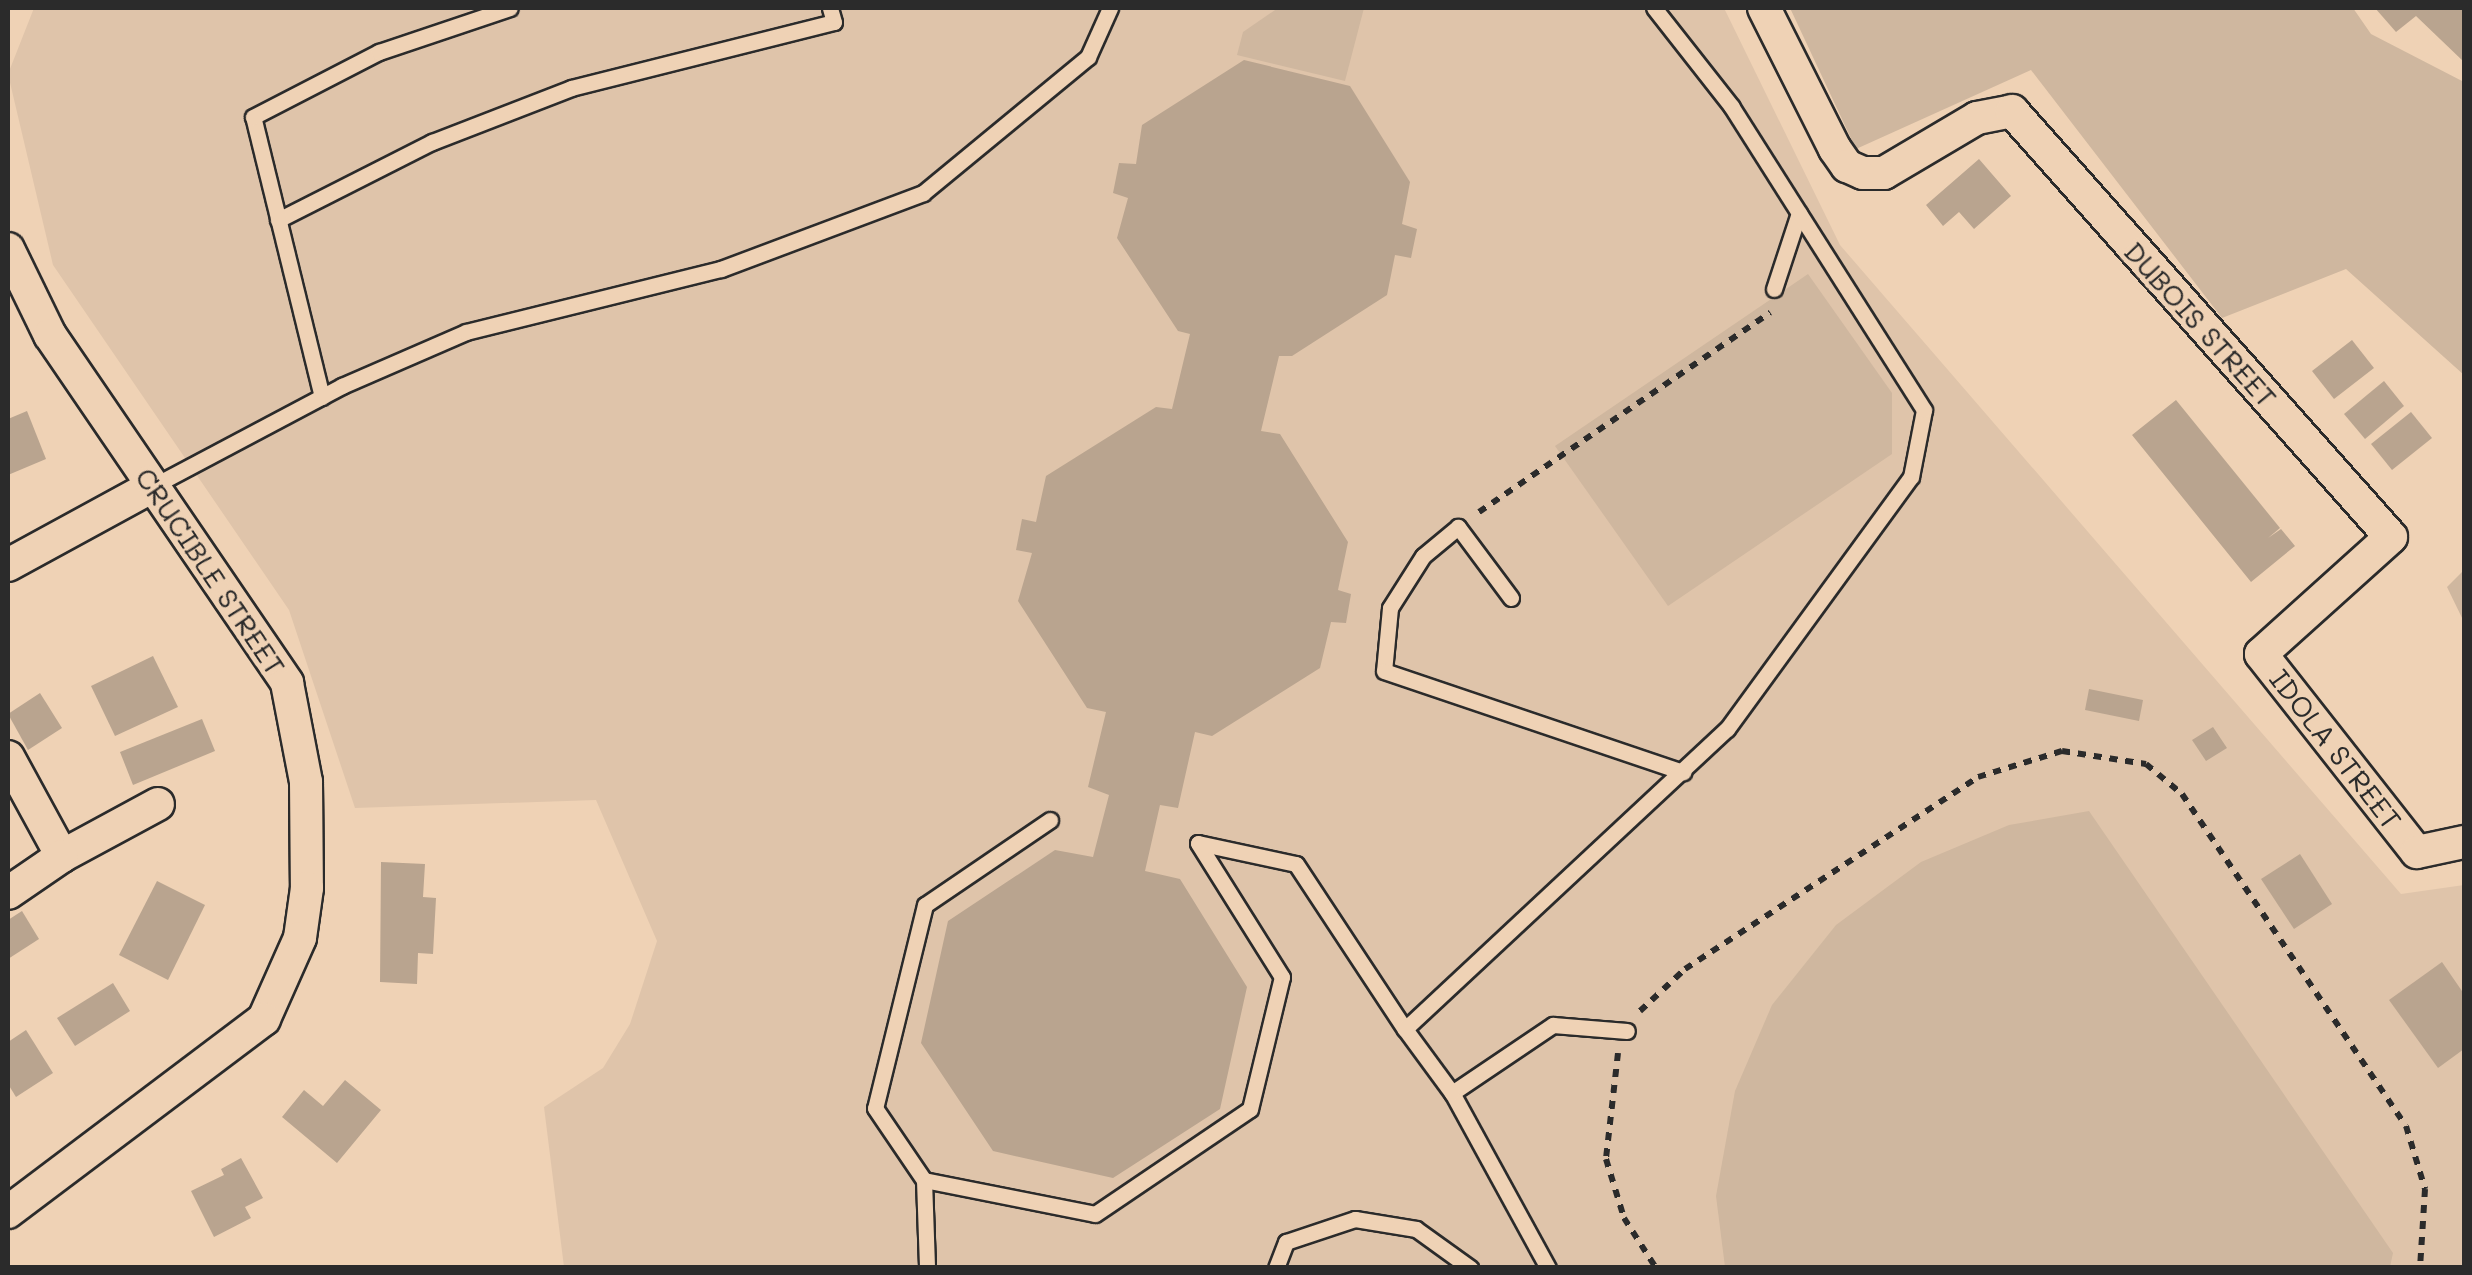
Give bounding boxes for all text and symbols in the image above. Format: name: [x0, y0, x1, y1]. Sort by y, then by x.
street label: DUBOIS STREET: [2118, 234, 2284, 414]
street label: CRUCIBLE STREET: [129, 461, 293, 681]
street label: IDOLA STREET: [2263, 662, 2409, 836]

